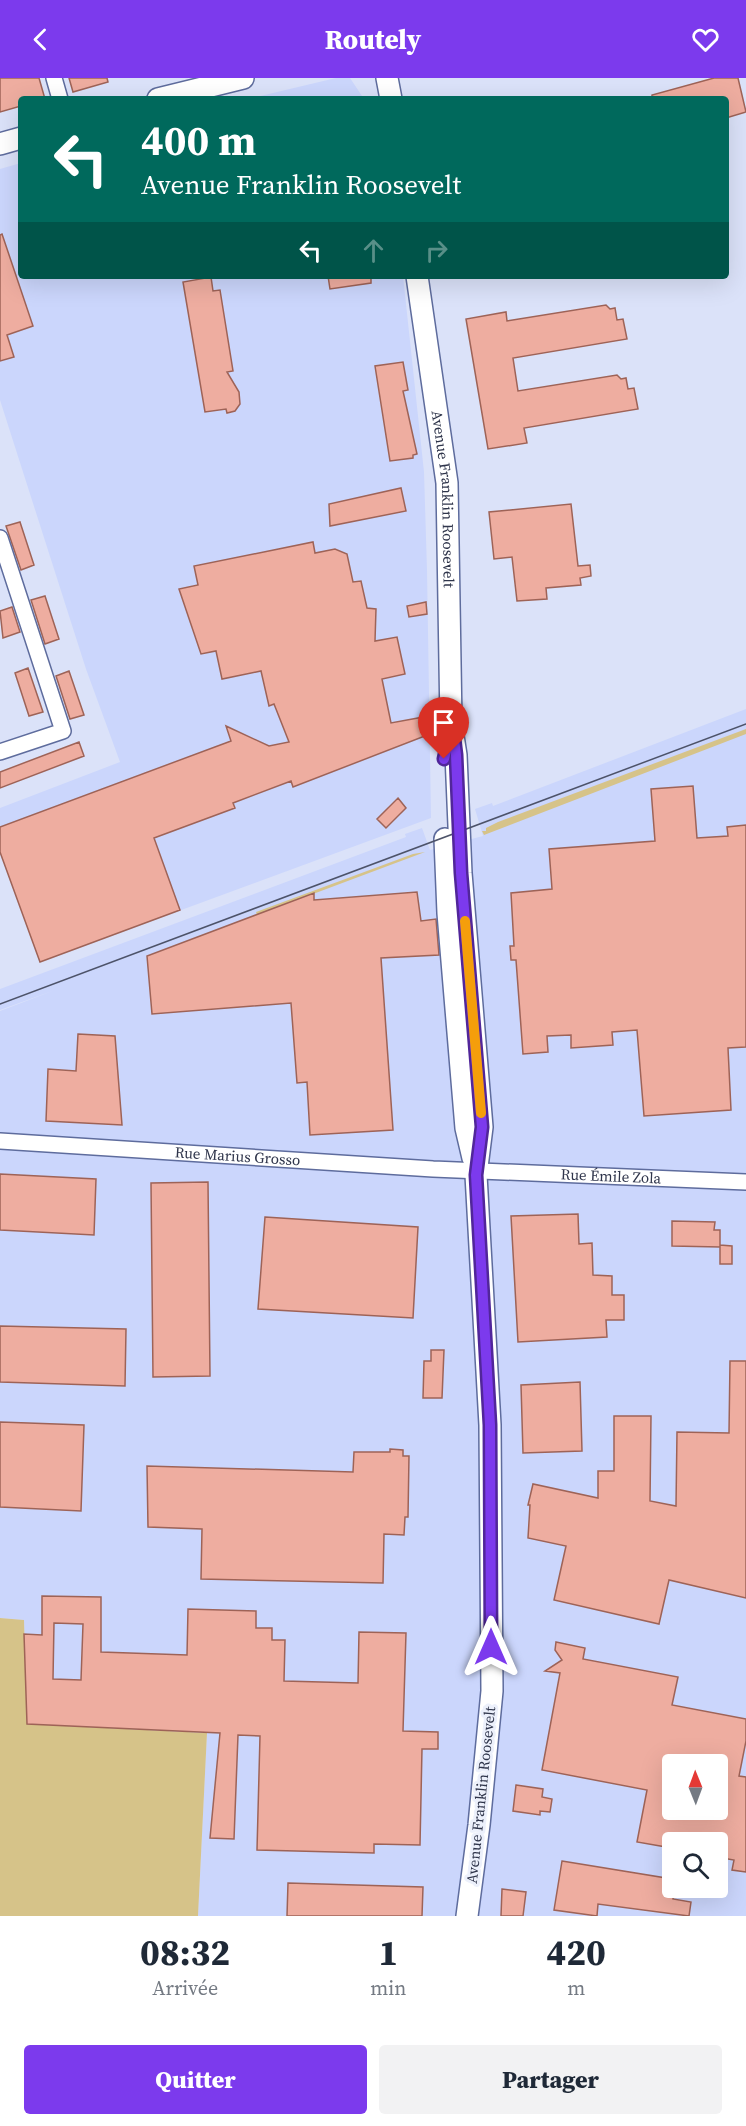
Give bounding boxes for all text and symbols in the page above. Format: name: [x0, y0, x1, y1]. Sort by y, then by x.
text: Routely: [325, 21, 421, 58]
icon: back: [24, 23, 57, 56]
icon: heart: [689, 23, 722, 56]
text: 400 m: [141, 111, 256, 169]
icon: left: [42, 120, 120, 198]
text: Avenue Franklin Roosevelt: [141, 166, 461, 203]
icon: left: [294, 234, 327, 267]
icon: ahead: [357, 234, 390, 267]
icon: right: [420, 234, 453, 267]
street label: Avenue Franklin Roosevelt: [427, 409, 460, 588]
pin: [418, 697, 469, 759]
icon: arrive: [427, 706, 460, 739]
street label: Rue Marius Grosso: [174, 1141, 301, 1170]
street label: Rue Émile Zola: [560, 1163, 662, 1188]
position arrow: [459, 1615, 523, 1679]
street label: Avenue Franklin Roosevelt: [461, 1705, 500, 1885]
north arrow: [662, 1754, 728, 1820]
map controls: [662, 1754, 728, 1898]
button: search: [662, 1832, 728, 1898]
text: 08:32: [140, 1928, 230, 1977]
text: 1: [378, 1928, 398, 1977]
text: 420: [546, 1928, 606, 1977]
text: Arrivée: [152, 1974, 218, 2002]
text: min: [370, 1974, 406, 2002]
text: m: [567, 1974, 585, 2002]
button: Quitter: [24, 2045, 367, 2114]
button: Partager: [379, 2045, 722, 2114]

